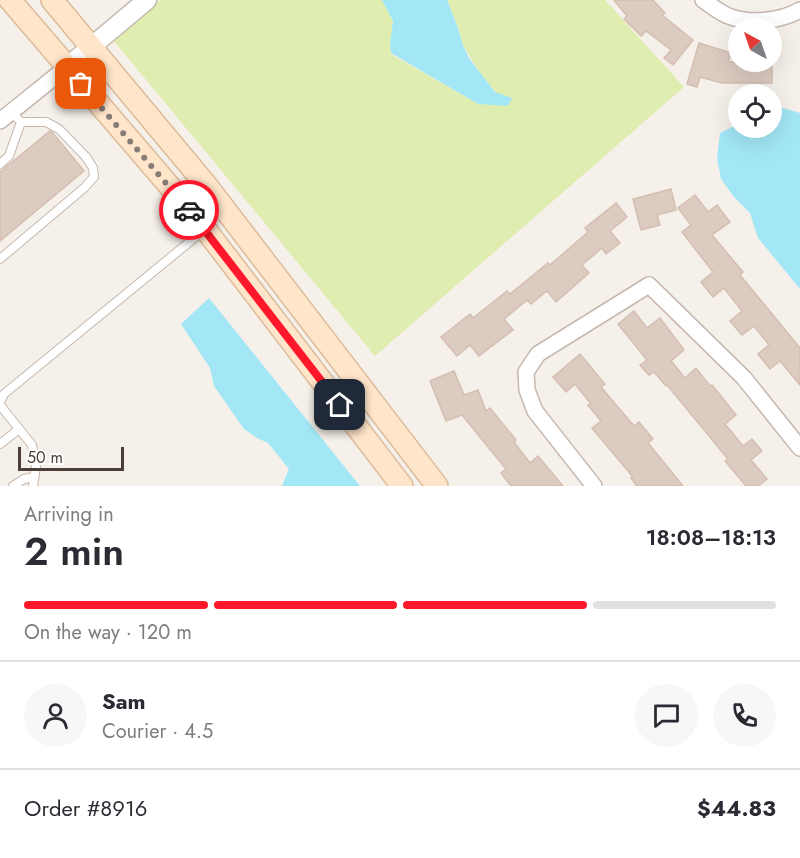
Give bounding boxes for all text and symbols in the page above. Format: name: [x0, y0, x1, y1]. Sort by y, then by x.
north arrow: [728, 18, 782, 72]
map controls: [728, 18, 782, 138]
pin: [55, 58, 106, 109]
icon: bag: [64, 67, 97, 100]
button: locate: [728, 84, 782, 138]
courier: [159, 180, 219, 240]
icon: car: [173, 194, 206, 227]
pin: [314, 379, 365, 430]
icon: home: [323, 388, 356, 421]
scale bar: [18, 444, 124, 472]
text: 50 m: [27, 446, 63, 469]
text: Arriving in: [24, 500, 114, 529]
text: 18:08–18:13: [646, 521, 776, 553]
text: 2 min: [24, 523, 124, 580]
text: On the way · 120 m: [24, 618, 192, 647]
button: person: [24, 684, 87, 747]
button: chat: [635, 684, 698, 747]
button: phone: [713, 684, 776, 747]
text: Sam: [102, 685, 146, 717]
text: Courier · 4.5: [102, 717, 213, 746]
text: Order #8916: [24, 792, 148, 824]
text: $44.83: [697, 792, 776, 824]

